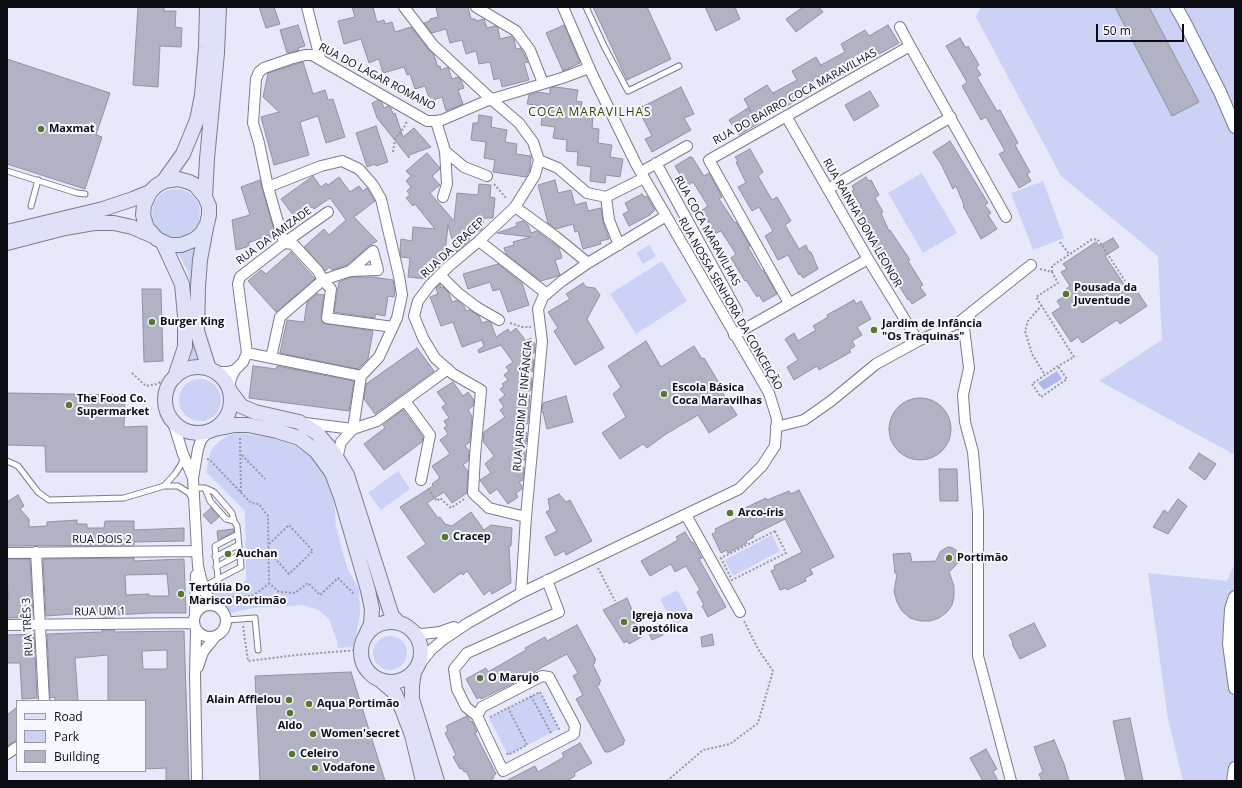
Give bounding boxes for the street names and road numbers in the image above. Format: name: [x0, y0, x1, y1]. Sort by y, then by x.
street label: RUA DO LAGAR ROMANO: [316, 41, 438, 113]
street label: RUA DO BAIRRO COCA MARAVILHAS: [711, 46, 879, 148]
street label: RUA RAINHA DONA LEONOR: [820, 156, 904, 290]
street label: RUA COCA MARAVILHAS: [671, 174, 743, 288]
street label: RUA DA AMIZADE: [234, 204, 314, 268]
street label: RUA DA CRACEP: [418, 215, 488, 281]
street label: RUA NOSSA SENHORA DA CONCEIÇÃO: [675, 215, 785, 393]
street label: RUA JARDIM DE INFÂNCIA: [511, 340, 535, 472]
street label: RUA DOIS 2: [72, 533, 132, 547]
street label: RUA TRÊS 3: [20, 597, 36, 657]
street label: RUA UM 1: [74, 605, 126, 619]

